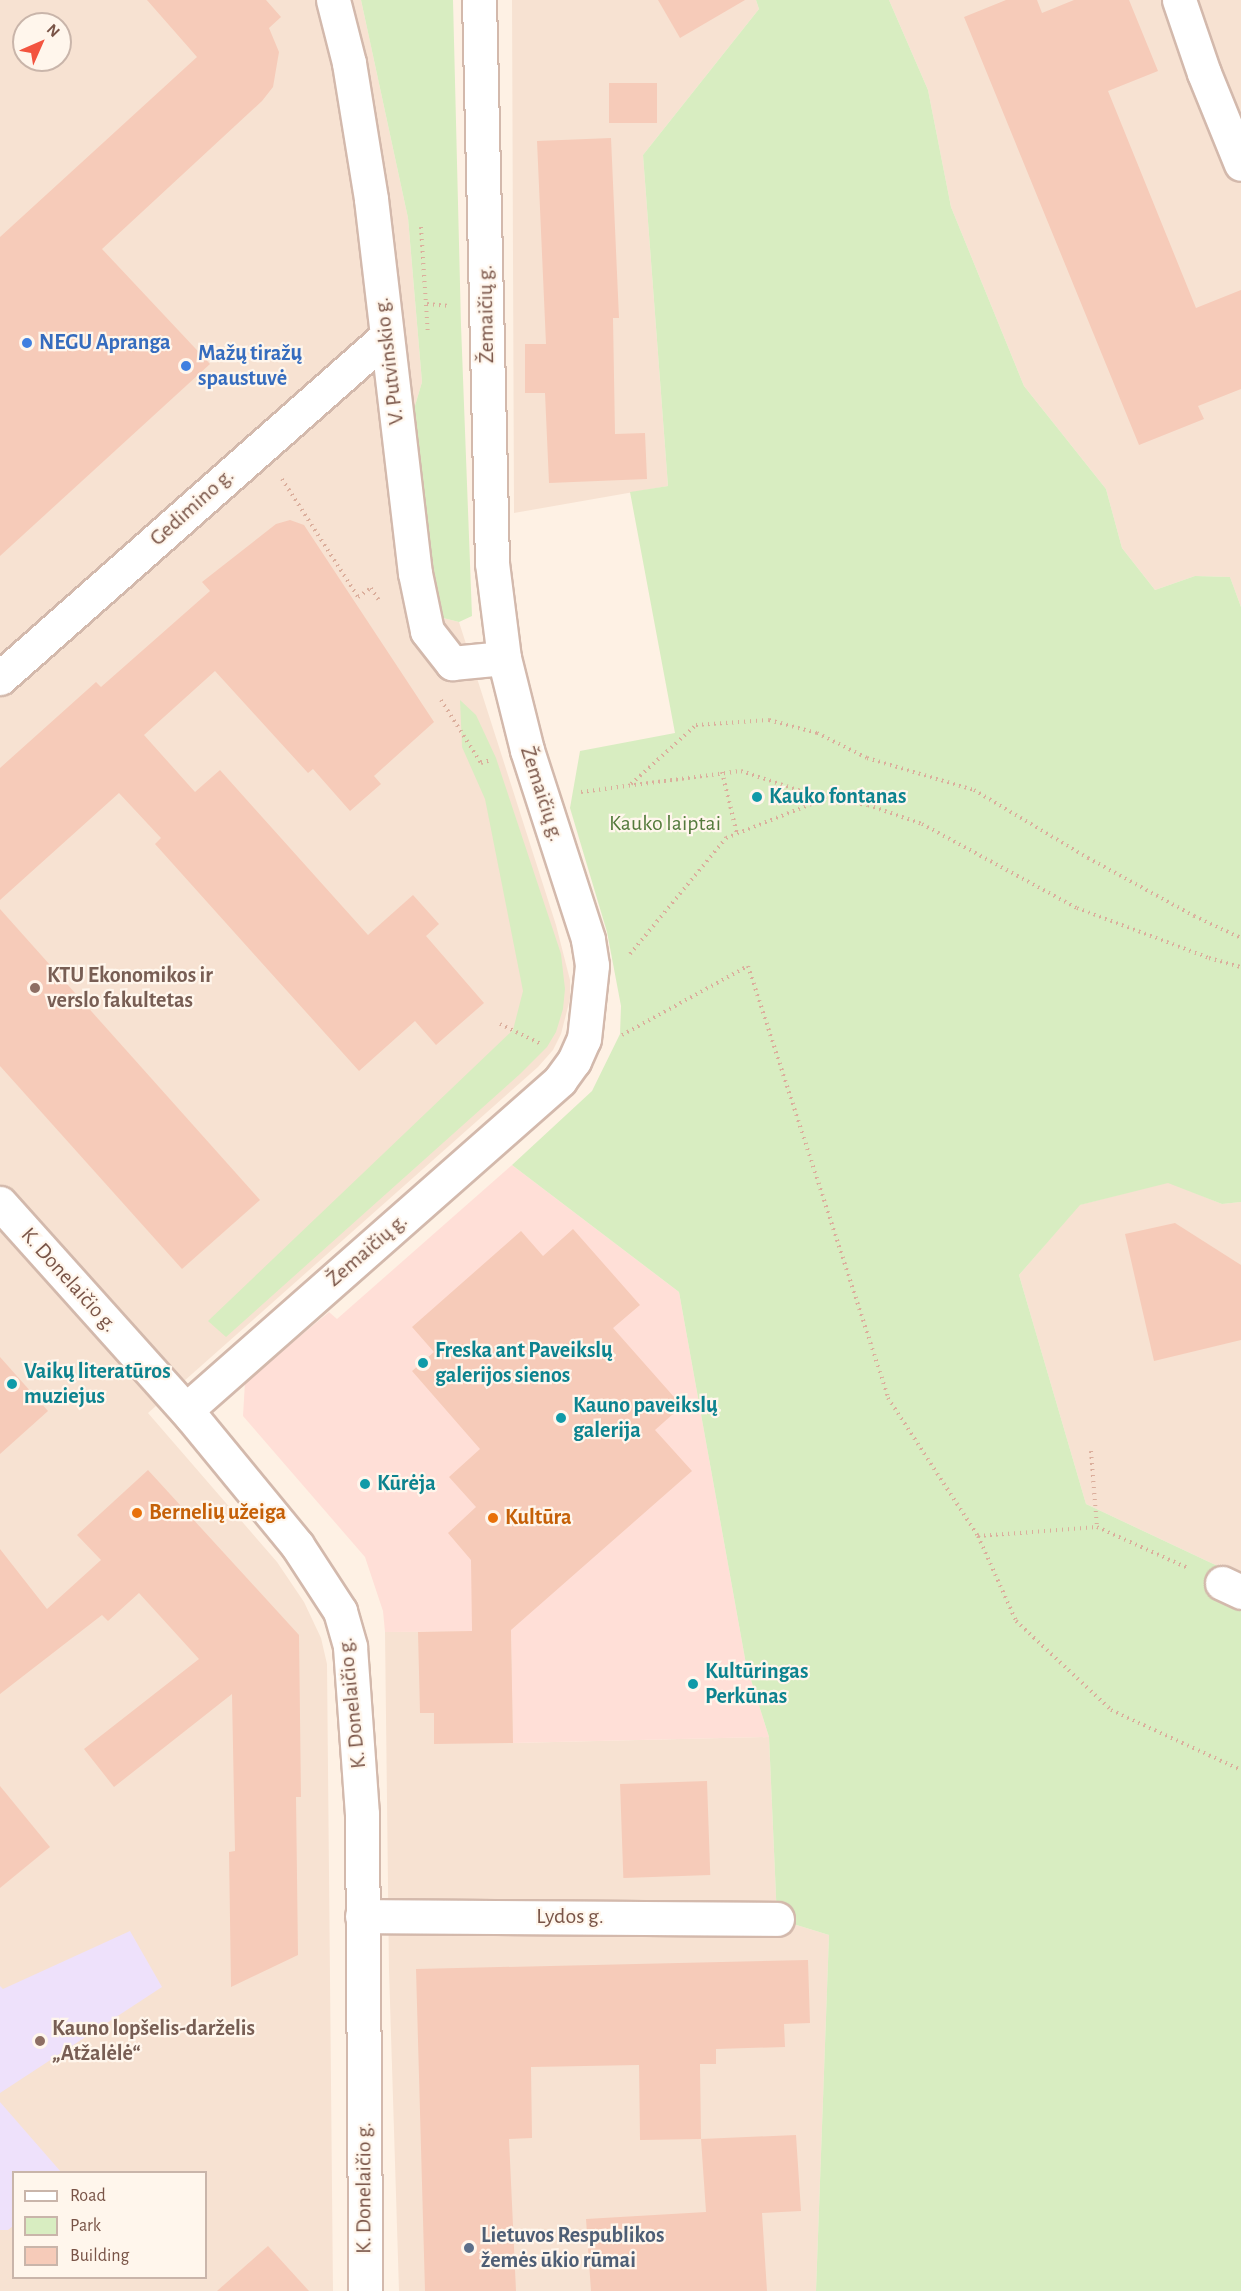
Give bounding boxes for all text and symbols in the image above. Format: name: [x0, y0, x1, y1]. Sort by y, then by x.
north arrow: [12, 12, 72, 72]
text: N: [44, 21, 63, 40]
street label: Žemaičių g.: [472, 264, 500, 364]
street label: V. Putvinskio g.: [368, 296, 410, 426]
place label: NEGU Apranga: [39, 330, 171, 356]
marker: NEGU Apranga: [20, 336, 34, 350]
place label: Mažų tiražų spaustuvė: [198, 340, 302, 392]
marker: Mažų tiražų spaustuvė: [179, 359, 193, 373]
street label: Gedimino g.: [144, 462, 240, 552]
street label: Žemaičių g.: [514, 743, 570, 845]
place label: Kauko fontanas: [769, 784, 906, 810]
marker: Kauko fontanas: [750, 790, 764, 804]
park label: Kauko laiptai: [609, 811, 721, 837]
place label: KTU Ekonomikos ir verslo fakultetas: [47, 962, 213, 1014]
marker: KTU Ekonomikos ir verslo fakultetas: [28, 981, 42, 995]
street label: Žemaičių g.: [321, 1208, 413, 1292]
street label: K. Donelaičio g.: [15, 1222, 123, 1338]
place label: Freska ant Paveikslų galerijos sienos: [435, 1337, 613, 1388]
marker: Freska ant Paveikslų galerijos sienos: [416, 1356, 430, 1370]
place label: Vaikų literatūros muziejus: [24, 1358, 171, 1410]
marker: Vaikų literatūros muziejus: [5, 1377, 19, 1391]
place label: Kauno paveikslų galerija: [573, 1392, 717, 1444]
marker: Kauno paveikslų galerija: [554, 1411, 568, 1425]
place label: Kūrėja: [377, 1471, 436, 1497]
marker: Kūrėja: [358, 1477, 372, 1491]
place label: Bernelių užeiga: [149, 1500, 286, 1526]
place label: Kultūra: [505, 1505, 572, 1531]
marker: Bernelių užeiga: [130, 1506, 144, 1520]
marker: Kultūra: [486, 1511, 500, 1525]
street label: K. Donelaičio g.: [332, 1636, 372, 1770]
place label: Kultūringas Perkūnas: [705, 1658, 808, 1710]
marker: Kultūringas Perkūnas: [686, 1677, 700, 1691]
street label: Lydos g.: [536, 1904, 604, 1930]
place label: Kauno lopšelis-darželis „Atžalėlė“: [52, 2015, 255, 2066]
marker: Kauno lopšelis-darželis „Atžalėlė“: [33, 2034, 47, 2048]
street label: K. Donelaičio g.: [351, 2122, 377, 2254]
legend: [12, 2171, 207, 2279]
text: Road: [70, 2187, 106, 2205]
text: Park: [70, 2217, 101, 2235]
place label: Lietuvos Respublikos žemės ūkio rūmai: [481, 2222, 664, 2274]
marker: Lietuvos Respublikos žemės ūkio rūmai: [462, 2241, 476, 2255]
text: Building: [70, 2247, 129, 2265]

